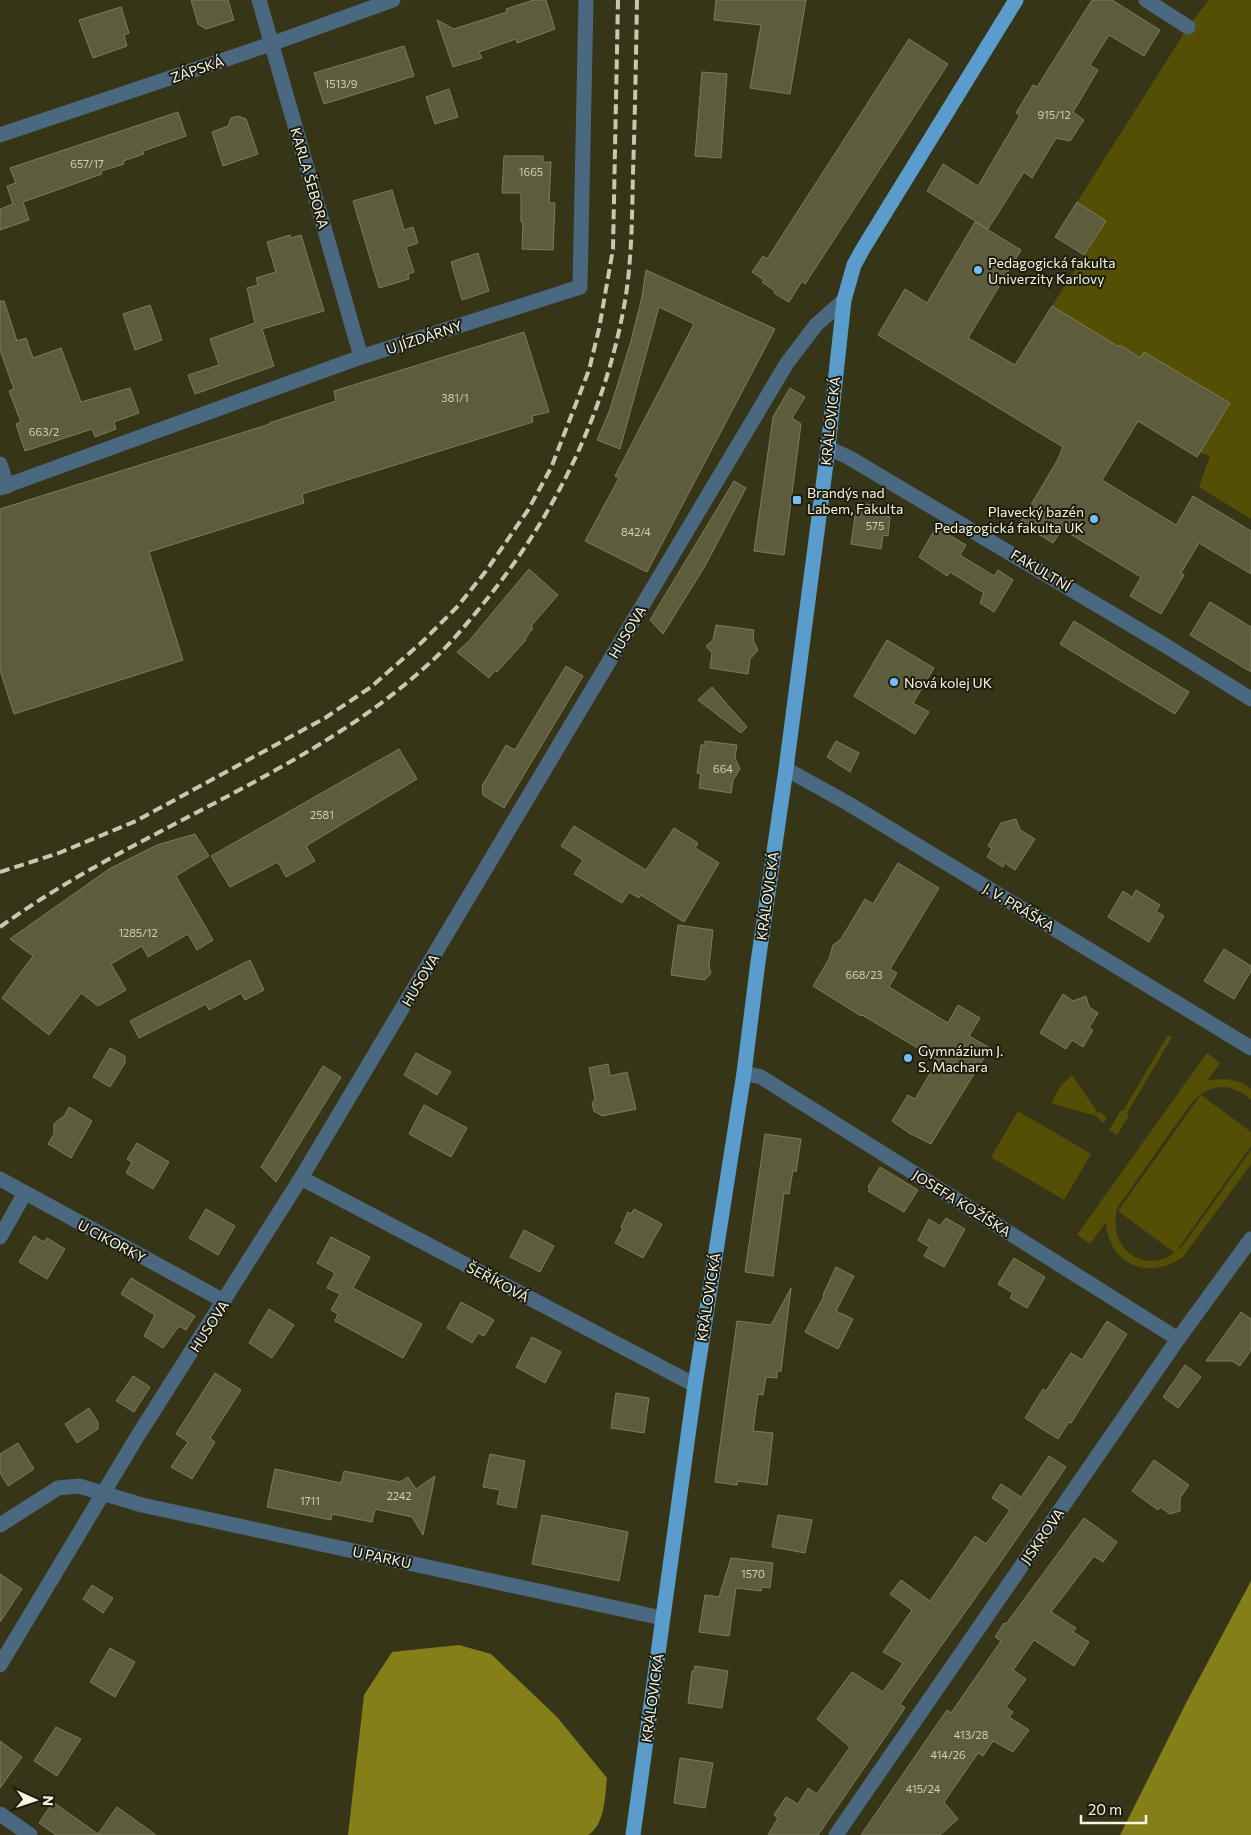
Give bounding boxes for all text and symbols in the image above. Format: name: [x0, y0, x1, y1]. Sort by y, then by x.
street label: ZÁPSKÁ: [168, 52, 226, 86]
house number: 1513/9: [324, 77, 358, 90]
house number: 915/12: [1037, 108, 1071, 121]
street label: KARLA ŠEBORA: [287, 125, 333, 231]
house number: 657/17: [70, 157, 104, 170]
house number: 1665: [519, 165, 543, 178]
place label: Pedagogická fakulta Univerzity Karlovy: [988, 254, 1116, 287]
marker: Pedagogická fakulta Univerzity Karlovy: [972, 264, 984, 276]
street label: U JÍZDÁRNY: [384, 317, 464, 357]
street label: KRÁLOVICKÁ: [817, 375, 843, 466]
house number: 381/1: [441, 391, 469, 404]
house number: 663/2: [29, 425, 59, 438]
place label: Brandýs nad Labem, Fakulta: [807, 484, 903, 517]
marker: Brandýs nad Labem, Fakulta: [791, 494, 803, 506]
place label: Plavecký bazén Pedagogická fakulta UK: [934, 503, 1084, 536]
marker: Plavecký bazén Pedagogická fakulta UK: [1088, 513, 1100, 525]
house number: 575: [866, 519, 884, 532]
house number: 842/4: [621, 525, 651, 538]
street label: FAKULTNÍ: [1008, 545, 1075, 595]
street label: HUSOVA: [605, 602, 649, 661]
place label: Nová kolej UK: [904, 674, 992, 691]
marker: Nová kolej UK: [888, 676, 900, 688]
house number: 664: [713, 762, 733, 775]
house number: 2581: [310, 808, 334, 821]
street label: KRÁLOVICKÁ: [752, 850, 782, 941]
street label: J. V. PRÁŠKA: [980, 879, 1058, 935]
house number: 1285/12: [118, 926, 158, 939]
street label: HUSOVA: [398, 950, 442, 1009]
house number: 668/23: [845, 968, 883, 981]
place label: Gymnázium J. S. Machara: [918, 1042, 1003, 1075]
marker: Gymnázium J. S. Machara: [902, 1052, 914, 1064]
street label: JOSEFA KOŽÍŠKA: [910, 1166, 1015, 1240]
street label: U CIKORKY: [75, 1216, 149, 1266]
street label: KRÁLOVICKÁ: [693, 1251, 723, 1343]
street label: ŠEŘÍKOVÁ: [464, 1259, 532, 1306]
street label: HUSOVA: [186, 1297, 232, 1355]
house number: 2242: [387, 1489, 411, 1502]
house number: 1711: [300, 1494, 320, 1507]
street label: JISKROVA: [1017, 1505, 1068, 1567]
street label: U PARKU: [351, 1542, 413, 1572]
house number: 1570: [741, 1567, 765, 1580]
street label: KRÁLOVICKÁ: [637, 1652, 667, 1743]
house number: 413/28: [954, 1728, 989, 1741]
house number: 414/26: [930, 1748, 966, 1761]
north arrow: [10, 1775, 60, 1825]
house number: 415/24: [906, 1782, 941, 1795]
scale bar: [1081, 1792, 1146, 1824]
text: N: [40, 1795, 57, 1806]
text: 20 m: [1088, 1800, 1122, 1818]

